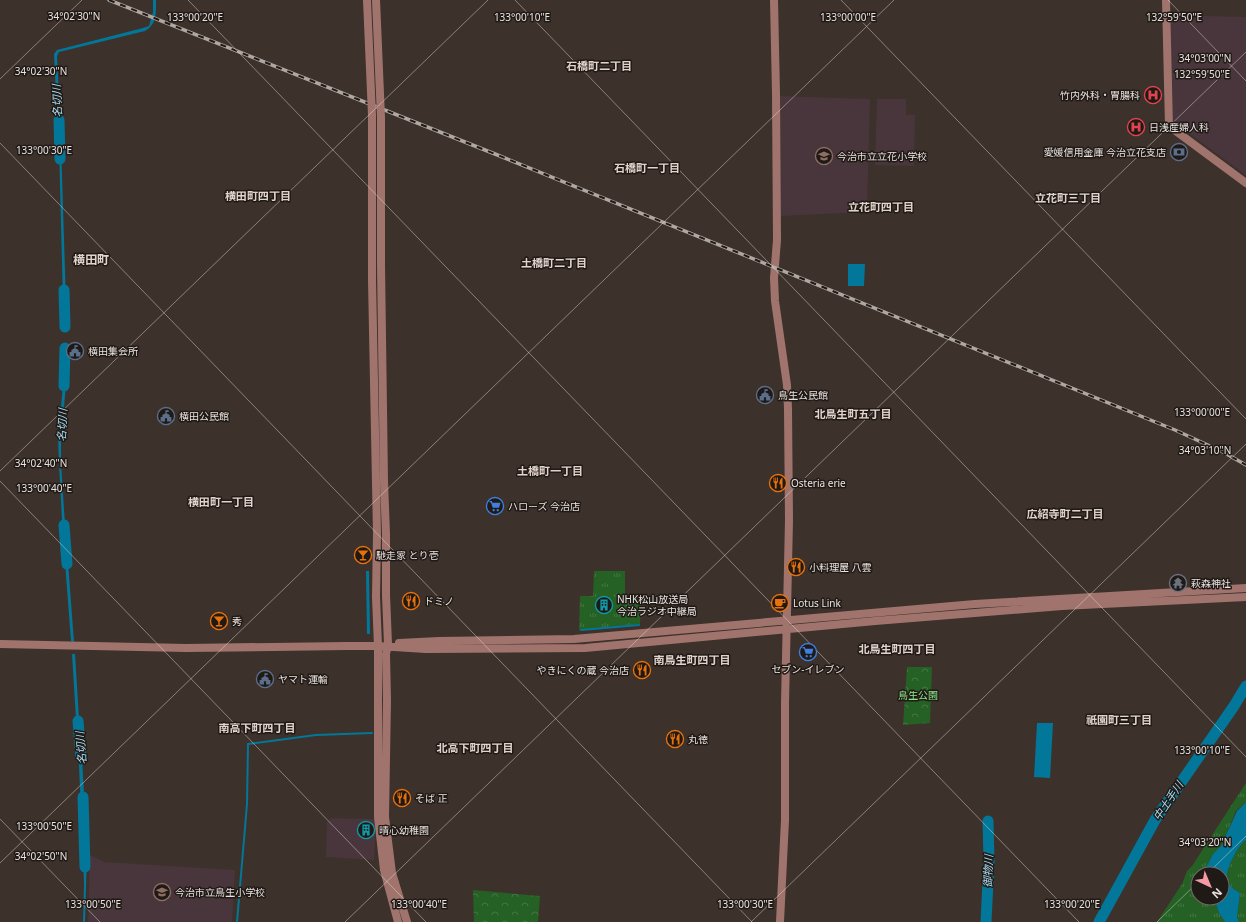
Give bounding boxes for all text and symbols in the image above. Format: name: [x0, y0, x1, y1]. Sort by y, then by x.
text: 34°02'30"N: [48, 9, 100, 23]
text: 133°00'20"E: [167, 10, 223, 24]
text: 133°00'10"E: [494, 10, 550, 24]
text: 133°00'00"E: [820, 10, 876, 24]
text: 132°59'50"E: [1146, 10, 1202, 24]
text: 34°03'00"N: [1179, 51, 1231, 65]
district label: 石橋町二丁目: [566, 58, 632, 73]
text: 34°02'30"N: [15, 64, 67, 78]
text: 132°59'50"E: [1174, 67, 1230, 81]
water label: 名切川: [48, 83, 65, 118]
hospital icon: 竹内外科・胃腸科: [1143, 85, 1163, 105]
place label: 竹内外科・胃腸科: [1060, 88, 1140, 102]
hospital icon: 日浅産婦人科: [1126, 117, 1146, 137]
place label: 日浅産婦人科: [1149, 120, 1209, 134]
bank icon: 愛媛信用金庫 今治立花支店: [1169, 142, 1189, 162]
text: 133°00'30"E: [16, 143, 72, 157]
place label: 愛媛信用金庫 今治立花支店: [1043, 145, 1166, 159]
school or university icon: 今治市立立花小学校: [814, 146, 834, 166]
place label: 今治市立立花小学校: [837, 149, 927, 163]
district label: 石橋町一丁目: [614, 160, 680, 175]
district label: 横田町四丁目: [225, 188, 291, 203]
district label: 立花町三丁目: [1035, 190, 1101, 205]
district label: 立花町四丁目: [848, 199, 914, 214]
district label: 横田町: [73, 251, 109, 268]
district label: 土橋町二丁目: [521, 255, 587, 270]
public building icon: 横田集会所: [65, 341, 85, 361]
place label: 横田集会所: [88, 344, 138, 358]
public building icon: 鳥生公民館: [755, 385, 775, 405]
place label: 鳥生公民館: [778, 388, 828, 402]
text: 133°00'00"E: [1174, 405, 1230, 419]
public building icon: 横田公民館: [156, 406, 176, 426]
district label: 北鳥生町五丁目: [815, 406, 892, 421]
water label: 名切川: [53, 407, 70, 442]
place label: 横田公民館: [179, 409, 229, 423]
text: 34°03'10"N: [1179, 443, 1231, 457]
text: 34°02'40"N: [15, 456, 67, 470]
district label: 土橋町一丁目: [517, 463, 583, 478]
restaurant icon: Osteria erie: [768, 473, 788, 493]
place label: Osteria erie: [791, 476, 846, 490]
text: 133°00'40"E: [16, 481, 72, 495]
district label: 横田町一丁目: [188, 494, 254, 509]
supermarket icon: ハローズ 今治店: [485, 496, 505, 516]
place label: ハローズ 今治店: [508, 499, 580, 513]
district label: 広紹寺町二丁目: [1027, 506, 1104, 521]
bar icon: 馳走家 とり壱: [353, 545, 373, 565]
place label: 馳走家 とり壱: [376, 548, 439, 562]
restaurant icon: 小料理屋 八雲: [786, 557, 806, 577]
place label: 小料理屋 八雲: [809, 560, 872, 574]
temple icon: 萩森神社: [1168, 573, 1188, 593]
place label: 萩森神社: [1191, 576, 1231, 590]
restaurant icon: ドミノ: [401, 591, 421, 611]
place label: NHK松山放送局 今治ラジオ中継局: [617, 592, 697, 618]
cafe icon: Lotus Link: [770, 593, 790, 613]
place label: ドミノ: [424, 594, 454, 608]
building icon: NHK松山放送局 今治ラジオ中継局: [594, 595, 614, 615]
place label: Lotus Link: [793, 596, 841, 610]
bar icon: 秀: [209, 611, 229, 631]
place label: 秀: [232, 614, 242, 628]
district label: 北鳥生町四丁目: [859, 641, 936, 656]
supermarket icon: セブン-イレブン: [798, 642, 818, 662]
district label: 南鳥生町四丁目: [654, 652, 731, 667]
restaurant icon: やきにくの蔵 今治店: [632, 660, 652, 680]
place label: セブン-イレブン: [771, 662, 845, 676]
place label: やきにくの蔵 今治店: [537, 663, 629, 677]
public building icon: ヤマト運輸: [255, 669, 275, 689]
place label: ヤマト運輸: [278, 672, 328, 686]
park label: 鳥生公園: [898, 688, 938, 702]
district label: 祇園町三丁目: [1086, 712, 1152, 727]
district label: 南高下町四丁目: [219, 720, 296, 735]
restaurant icon: 丸徳: [665, 729, 685, 749]
water label: 名切川: [72, 730, 89, 765]
place label: 丸徳: [688, 732, 708, 746]
district label: 北高下町四丁目: [437, 740, 514, 755]
text: 133°00'10"E: [1174, 743, 1230, 757]
water label: 中土手川: [1149, 777, 1187, 823]
restaurant icon: そば 正: [392, 788, 412, 808]
place label: そば 正: [415, 791, 448, 805]
text: 133°00'50"E: [16, 819, 72, 833]
building icon: 晴心幼稚園: [356, 820, 376, 840]
place label: 晴心幼稚園: [379, 823, 429, 837]
text: 34°03'20"N: [1179, 835, 1231, 849]
text: 34°02'50"N: [15, 849, 67, 863]
water label: 御物川: [979, 853, 996, 888]
north arrow: [1190, 866, 1230, 906]
school or university icon: 今治市立鳥生小学校: [152, 882, 172, 902]
place label: 今治市立鳥生小学校: [175, 885, 265, 899]
text: N: [1209, 885, 1226, 902]
text: 133°00'50"E: [65, 897, 121, 911]
text: 133°00'40"E: [391, 897, 447, 911]
text: 133°00'30"E: [717, 897, 773, 911]
text: 133°00'20"E: [1044, 897, 1100, 911]

